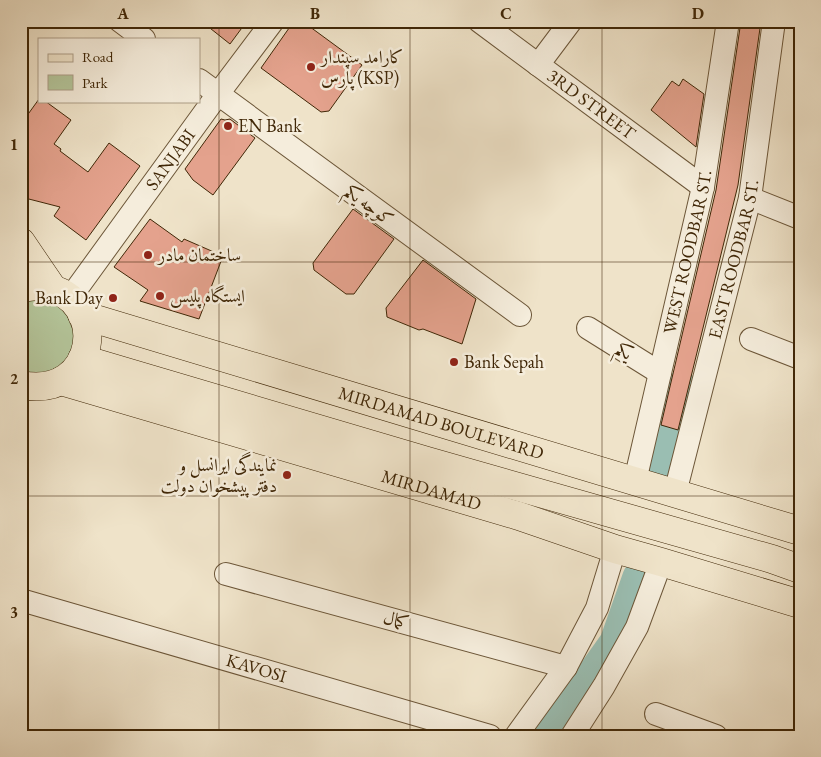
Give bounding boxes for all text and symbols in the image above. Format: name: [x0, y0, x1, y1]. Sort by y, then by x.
text: A: [116, 3, 129, 24]
text: B: [310, 3, 320, 24]
text: C: [500, 3, 512, 24]
text: D: [692, 3, 704, 24]
legend: [38, 38, 200, 102]
place label: کارامد سپندار پارس (KSP): [319, 45, 404, 91]
text: Road: [82, 47, 114, 66]
marker: کارامد سپندار پارس (KSP): [305, 61, 317, 73]
street label: 3RD STREET: [543, 64, 641, 145]
text: Park: [82, 73, 109, 92]
place label: EN Bank: [238, 114, 302, 137]
marker: EN Bank: [222, 120, 234, 132]
street label: SANJABI: [140, 124, 200, 195]
text: 1: [10, 134, 18, 155]
street label: WEST ROODBAR ST.: [657, 168, 716, 336]
street label: EAST ROODBAR ST.: [703, 178, 763, 341]
street label: کوچه یکم: [337, 179, 398, 235]
place label: ساختمان مادر: [156, 243, 241, 266]
marker: ساختمان مادر: [142, 249, 154, 261]
place label: ایستگاه پلیس: [170, 284, 245, 309]
place label: Bank Day: [35, 286, 103, 309]
marker: ایستگاه پلیس: [154, 290, 166, 302]
marker: Bank Day: [107, 292, 119, 304]
street label: یکم: [608, 337, 638, 370]
place label: Bank Sepah: [464, 350, 544, 373]
marker: Bank Sepah: [448, 356, 460, 368]
text: 2: [10, 368, 19, 389]
street label: MIRDAMAD BOULEVARD: [336, 381, 547, 464]
place label: نمایندگی ایرانسل و دفتر پیشخوان دولت: [161, 451, 277, 498]
street label: MIRDAMAD: [379, 464, 484, 515]
marker: نمایندگی ایرانسل و دفتر پیشخوان دولت: [281, 469, 293, 481]
text: 3: [10, 602, 18, 623]
street label: کمال: [381, 605, 411, 634]
street label: KAVOSI: [224, 648, 289, 687]

